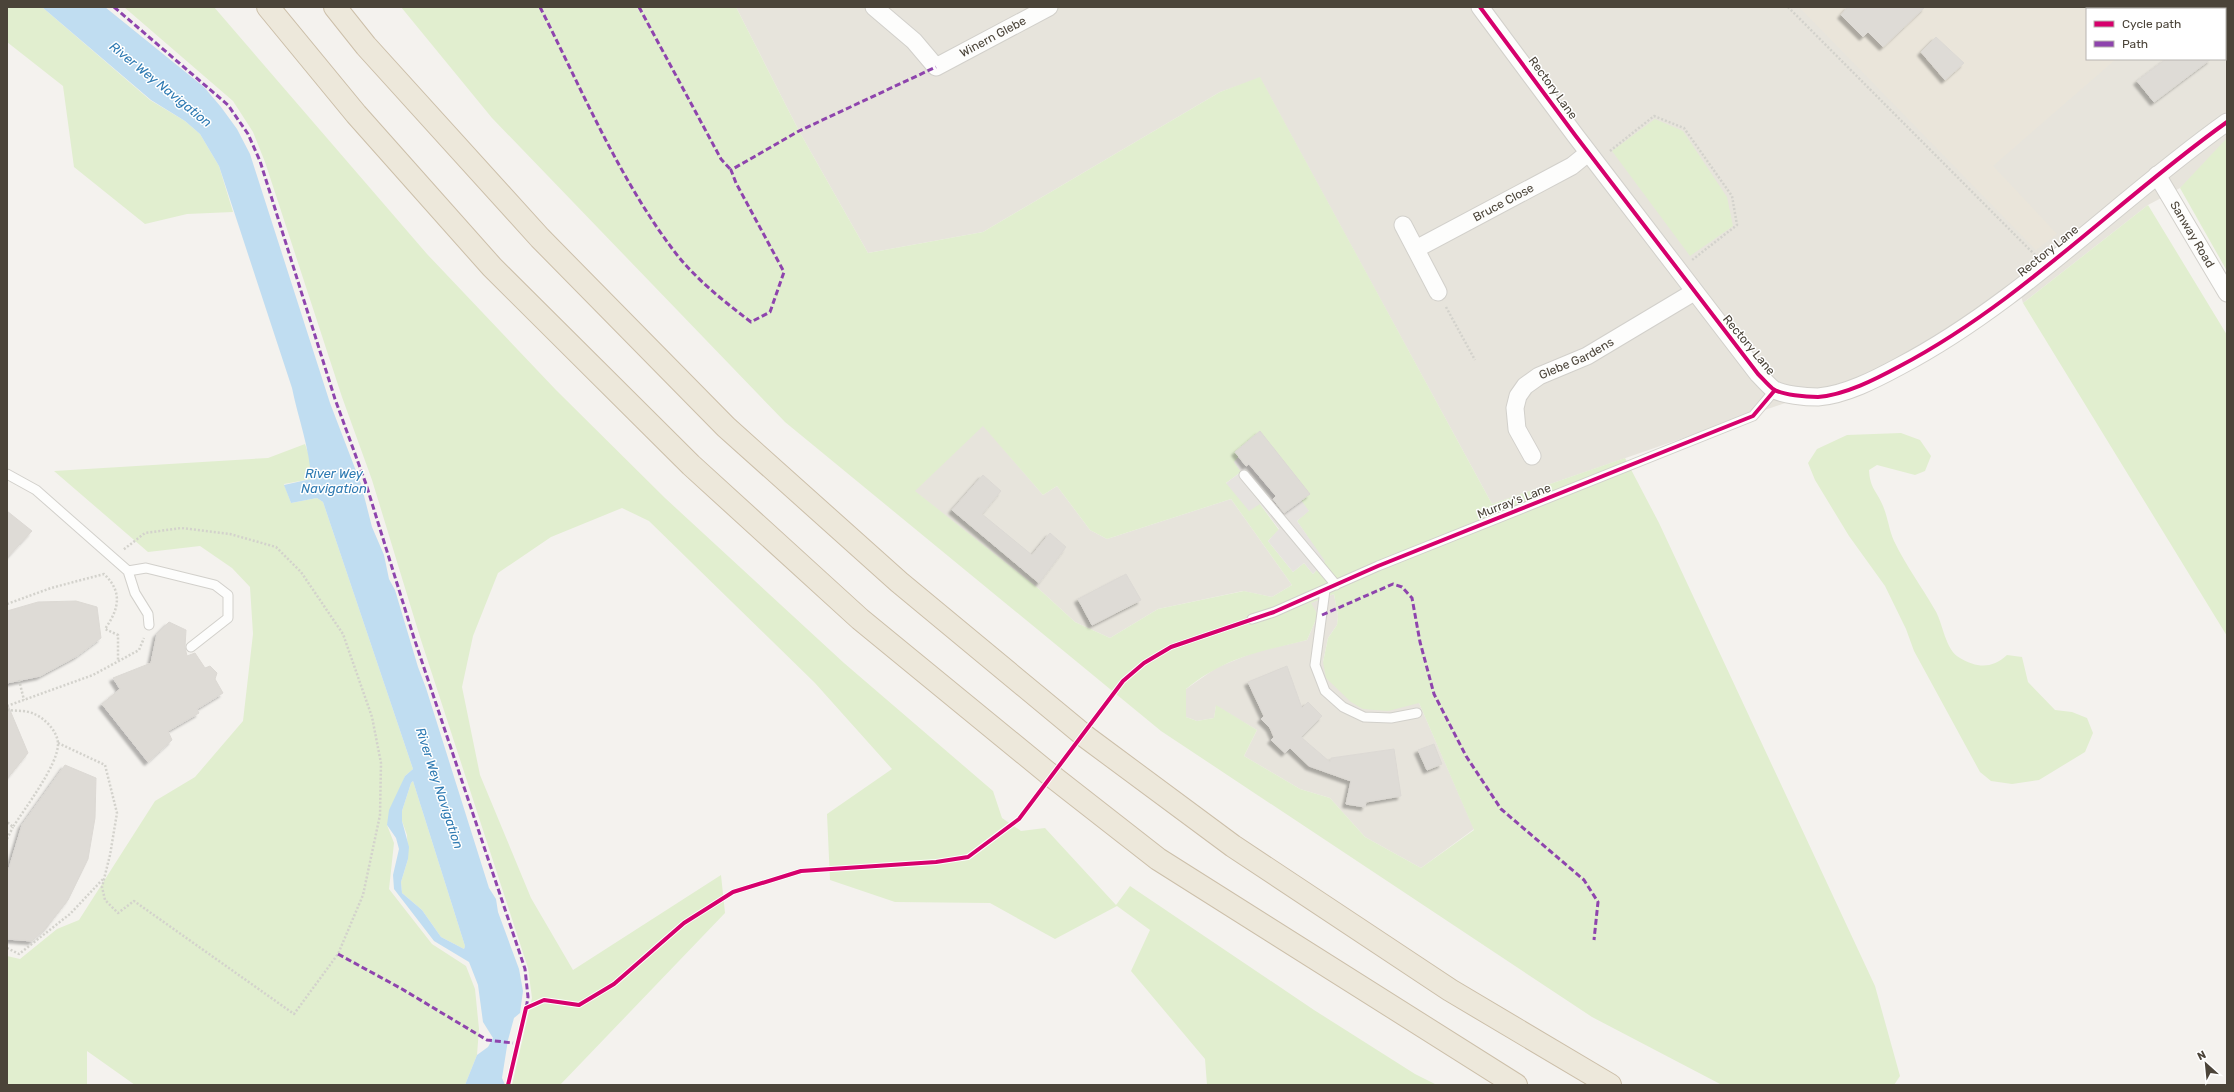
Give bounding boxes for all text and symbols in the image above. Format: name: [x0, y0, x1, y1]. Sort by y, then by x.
legend: [2086, 8, 2226, 60]
street label: Winern Glebe: [957, 13, 1029, 60]
text: Cycle path: [2122, 17, 2181, 31]
text: Path: [2122, 37, 2148, 51]
water label: River Wey Navigation: [106, 39, 215, 131]
street label: Rectory Lane: [1526, 54, 1581, 122]
street label: Bruce Close: [1471, 181, 1536, 224]
street label: Sanway Road: [2167, 199, 2217, 270]
street label: Rectory Lane: [2015, 222, 2081, 280]
street label: Rectory Lane: [1720, 312, 1778, 378]
street label: Glebe Gardens: [1537, 335, 1616, 382]
water label: River Wey Navigation: [301, 466, 367, 497]
street label: Murray's Lane: [1475, 480, 1553, 521]
water label: River Wey Navigation: [412, 726, 466, 851]
north arrow: [2186, 1044, 2226, 1084]
text: N: [2195, 1048, 2208, 1063]

